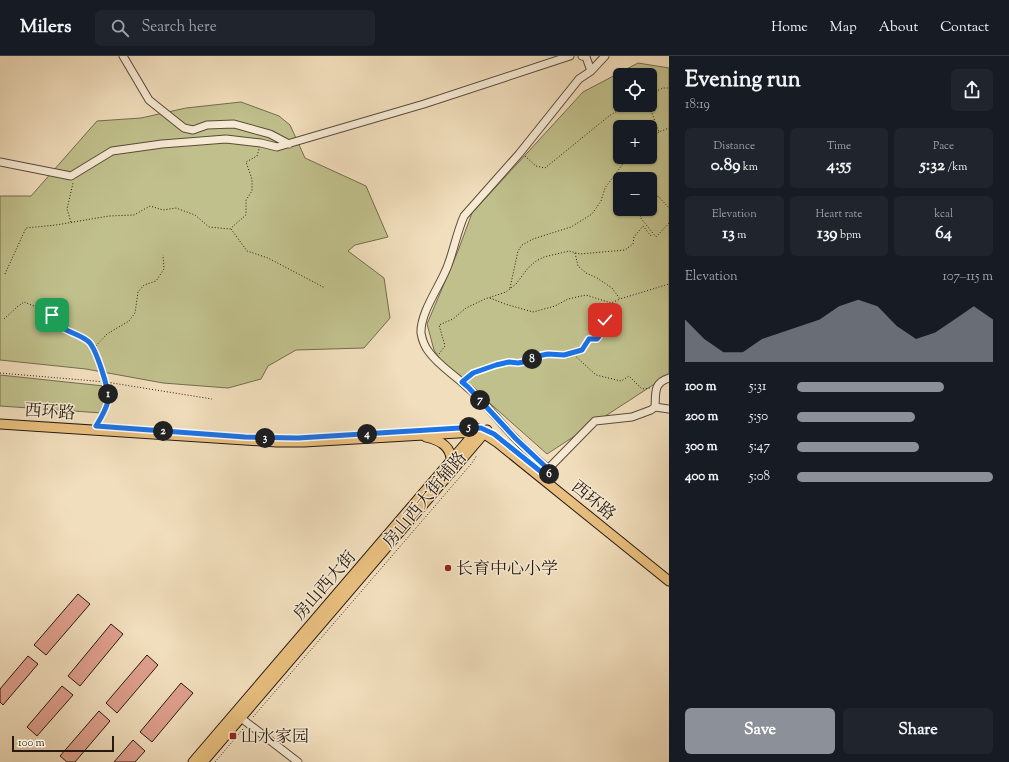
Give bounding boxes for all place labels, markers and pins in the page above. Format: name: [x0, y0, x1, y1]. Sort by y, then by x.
pin: [35, 298, 69, 332]
pin: [588, 303, 622, 337]
pin: 8: [522, 349, 542, 369]
pin: 1: [98, 384, 118, 404]
pin: 7: [470, 390, 490, 410]
pin: 5: [459, 417, 479, 437]
pin: 2: [153, 421, 173, 441]
pin: 4: [357, 424, 377, 444]
pin: 3: [255, 428, 275, 448]
pin: 6: [539, 464, 559, 484]
place label: 长育中心小学: [456, 558, 558, 582]
marker: 长育中心小学: [443, 563, 453, 573]
place label: 山水家园: [241, 726, 309, 750]
marker: 山水家园: [228, 731, 238, 741]

